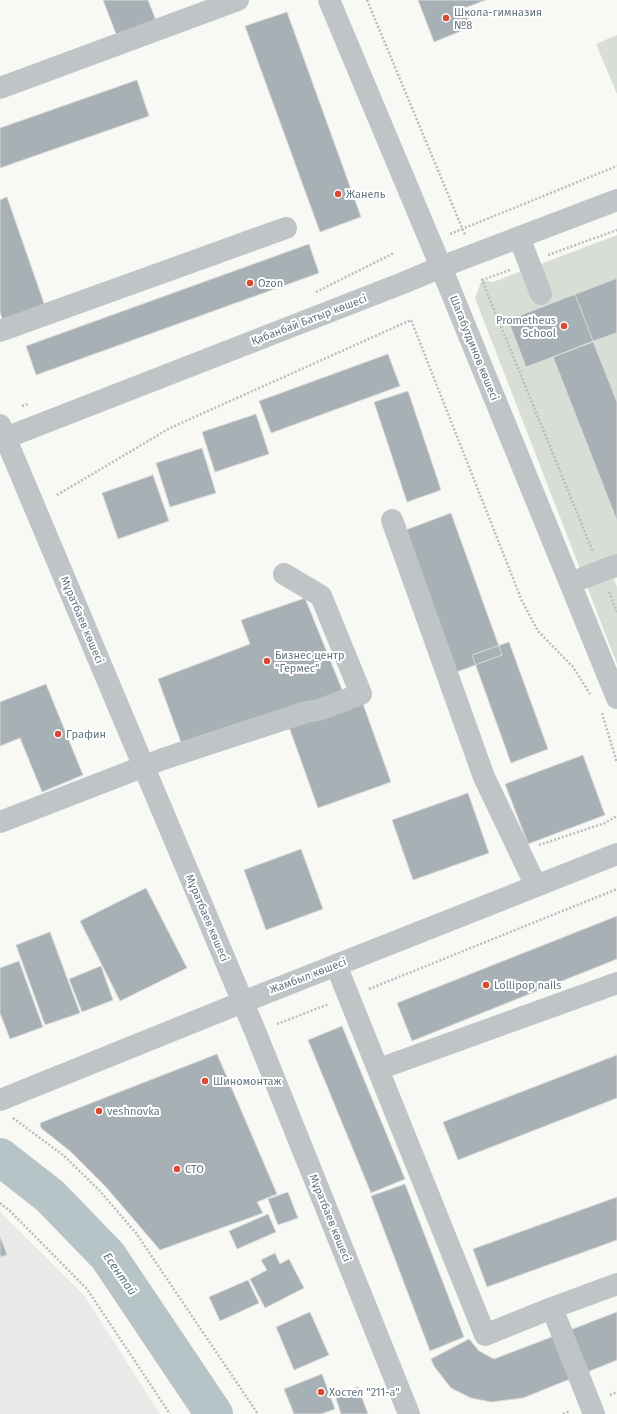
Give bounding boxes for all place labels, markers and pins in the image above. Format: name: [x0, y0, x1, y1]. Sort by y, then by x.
place label: Школа-гимназия №8: [454, 6, 542, 32]
marker: Школа-гимназия №8: [441, 13, 451, 23]
place label: Жанель: [346, 188, 386, 201]
marker: Жанель: [333, 189, 343, 199]
place label: Ozon: [258, 277, 283, 290]
marker: Ozon: [245, 278, 255, 288]
place label: Prometheus School: [496, 314, 556, 340]
marker: Prometheus School: [559, 321, 569, 331]
place label: Бизнес центр "Гермес": [275, 649, 345, 675]
marker: Бизнес центр "Гермес": [262, 656, 272, 666]
place label: Графин: [66, 728, 106, 741]
marker: Графин: [53, 729, 63, 739]
place label: Lollipop nails: [494, 979, 561, 992]
marker: Lollipop nails: [481, 980, 491, 990]
place label: Шиномонтаж: [213, 1075, 282, 1088]
marker: Шиномонтаж: [200, 1076, 210, 1086]
place label: veshnovka: [107, 1105, 160, 1118]
marker: veshnovka: [94, 1106, 104, 1116]
place label: СТО: [185, 1163, 204, 1176]
marker: СТО: [172, 1164, 182, 1174]
place label: Хостел "211-а": [329, 1386, 400, 1399]
marker: Хостел "211-а": [316, 1387, 326, 1397]

